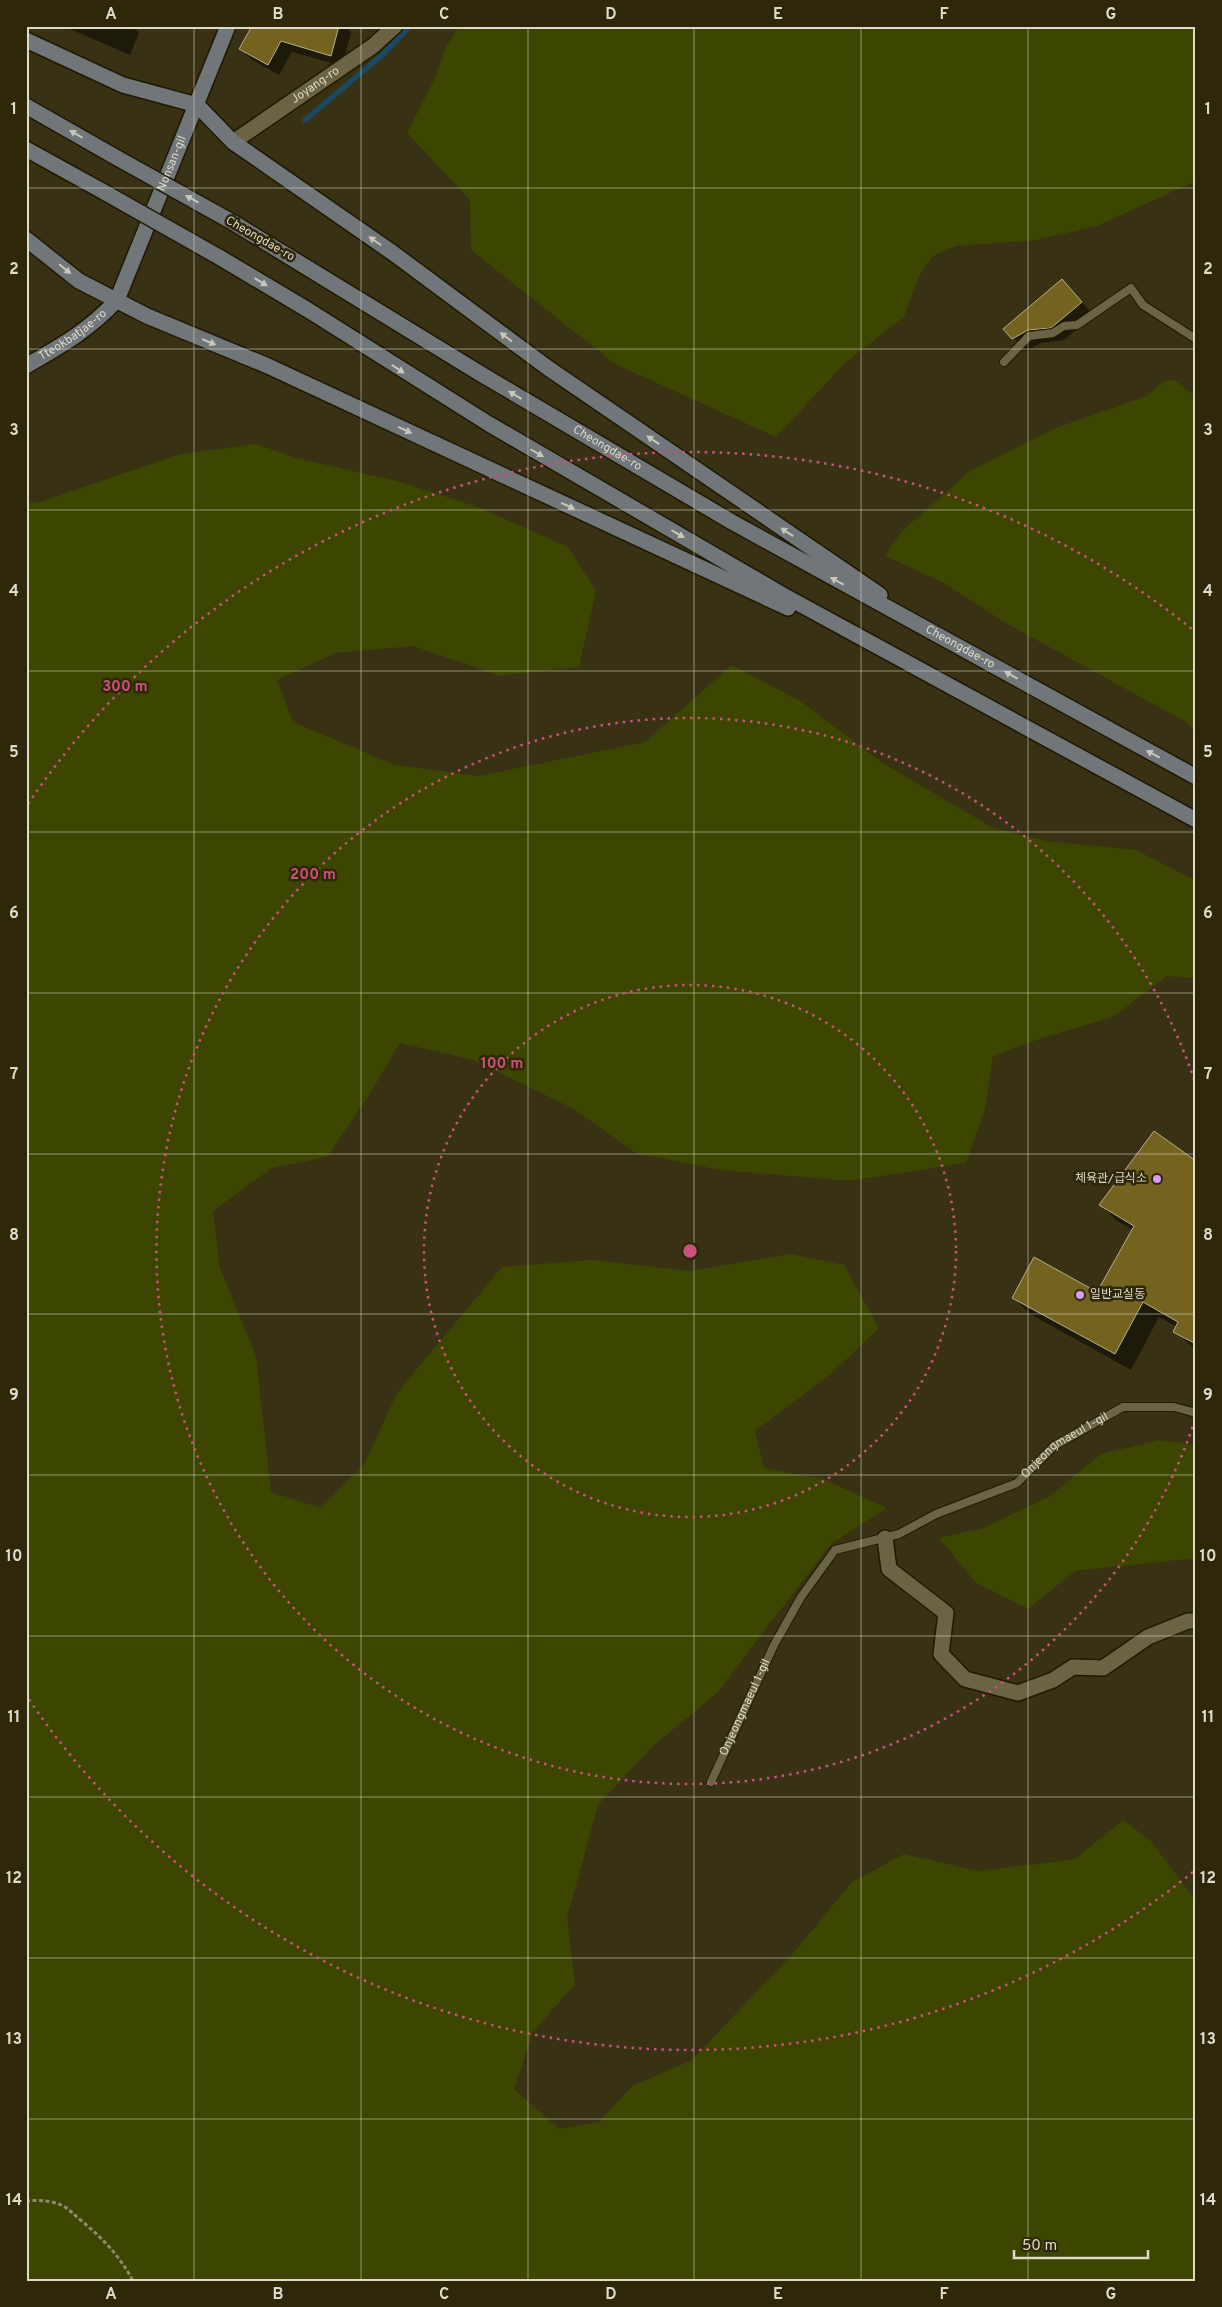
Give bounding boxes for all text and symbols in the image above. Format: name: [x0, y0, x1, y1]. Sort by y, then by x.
text: A: [105, 5, 117, 25]
text: B: [272, 5, 284, 25]
text: C: [439, 5, 449, 25]
text: D: [605, 5, 617, 25]
text: E: [773, 5, 783, 25]
text: F: [939, 5, 949, 25]
text: G: [1106, 5, 1116, 25]
street label: Joyang-ro: [288, 63, 343, 108]
text: 1: [11, 100, 17, 120]
text: 1: [1205, 100, 1211, 120]
one-way arrow: [70, 130, 83, 139]
street label: Nonsan-gil: [154, 134, 191, 194]
one-way arrow: [185, 195, 198, 204]
street label: Cheongdae-ro: [223, 213, 298, 265]
one-way arrow: [368, 236, 382, 246]
text: 2: [9, 260, 19, 280]
text: 2: [1203, 260, 1213, 280]
one-way arrow: [58, 263, 71, 274]
one-way arrow: [254, 277, 267, 286]
street label: Tteokbatjae-ro: [36, 306, 111, 365]
one-way arrow: [499, 332, 513, 342]
one-way arrow: [202, 338, 216, 346]
one-way arrow: [392, 364, 405, 373]
one-way arrow: [508, 390, 521, 399]
text: 3: [9, 421, 19, 441]
text: 3: [1203, 421, 1213, 441]
street label: Cheongdae-ro: [570, 422, 645, 475]
one-way arrow: [398, 427, 412, 435]
one-way arrow: [646, 435, 660, 445]
one-way arrow: [531, 448, 544, 457]
one-way arrow: [561, 503, 575, 511]
one-way arrow: [781, 527, 794, 537]
one-way arrow: [672, 529, 685, 538]
one-way arrow: [830, 577, 844, 585]
text: 4: [9, 582, 19, 602]
text: 4: [1203, 582, 1213, 602]
street label: Cheongdae-ro: [922, 622, 998, 673]
one-way arrow: [1004, 671, 1017, 680]
text: 300 m: [102, 678, 148, 697]
text: 5: [9, 743, 19, 763]
text: 5: [1203, 743, 1213, 763]
one-way arrow: [1145, 750, 1160, 758]
text: 200 m: [290, 866, 336, 885]
text: 6: [9, 904, 19, 924]
text: 6: [1203, 904, 1213, 924]
text: 100 m: [481, 1055, 523, 1074]
text: 7: [10, 1065, 18, 1085]
text: 7: [1204, 1065, 1212, 1085]
place label: 체육관/급식소: [1075, 1171, 1147, 1187]
marker: 체육관/급식소: [1151, 1173, 1163, 1185]
text: 8: [9, 1226, 19, 1246]
text: 8: [1203, 1226, 1213, 1246]
centre of rings: [681, 1242, 699, 1260]
place label: 일반교실동: [1090, 1287, 1145, 1303]
marker: 일반교실동: [1074, 1289, 1086, 1301]
text: 9: [9, 1386, 19, 1406]
text: 9: [1203, 1386, 1213, 1406]
street label: Onjeongmaeul 1-gil: [1018, 1409, 1111, 1482]
text: 10: [6, 1547, 22, 1567]
text: 10: [1200, 1547, 1216, 1567]
street label: Onjeongmaeul 1-gil: [716, 1656, 774, 1759]
text: 11: [8, 1708, 20, 1728]
text: 11: [1202, 1708, 1214, 1728]
text: 12: [6, 1869, 22, 1889]
text: 12: [1200, 1869, 1216, 1889]
text: 13: [6, 2030, 22, 2050]
text: 13: [1200, 2030, 1216, 2050]
text: 14: [6, 2191, 22, 2211]
text: 14: [1200, 2191, 1216, 2211]
scale bar: [1014, 2227, 1148, 2259]
text: 50 m: [1022, 2237, 1057, 2256]
text: A: [105, 2285, 117, 2305]
text: B: [272, 2285, 284, 2305]
text: C: [439, 2285, 449, 2305]
text: D: [605, 2285, 617, 2305]
text: E: [773, 2285, 783, 2305]
text: F: [939, 2285, 949, 2305]
text: G: [1106, 2285, 1116, 2305]

